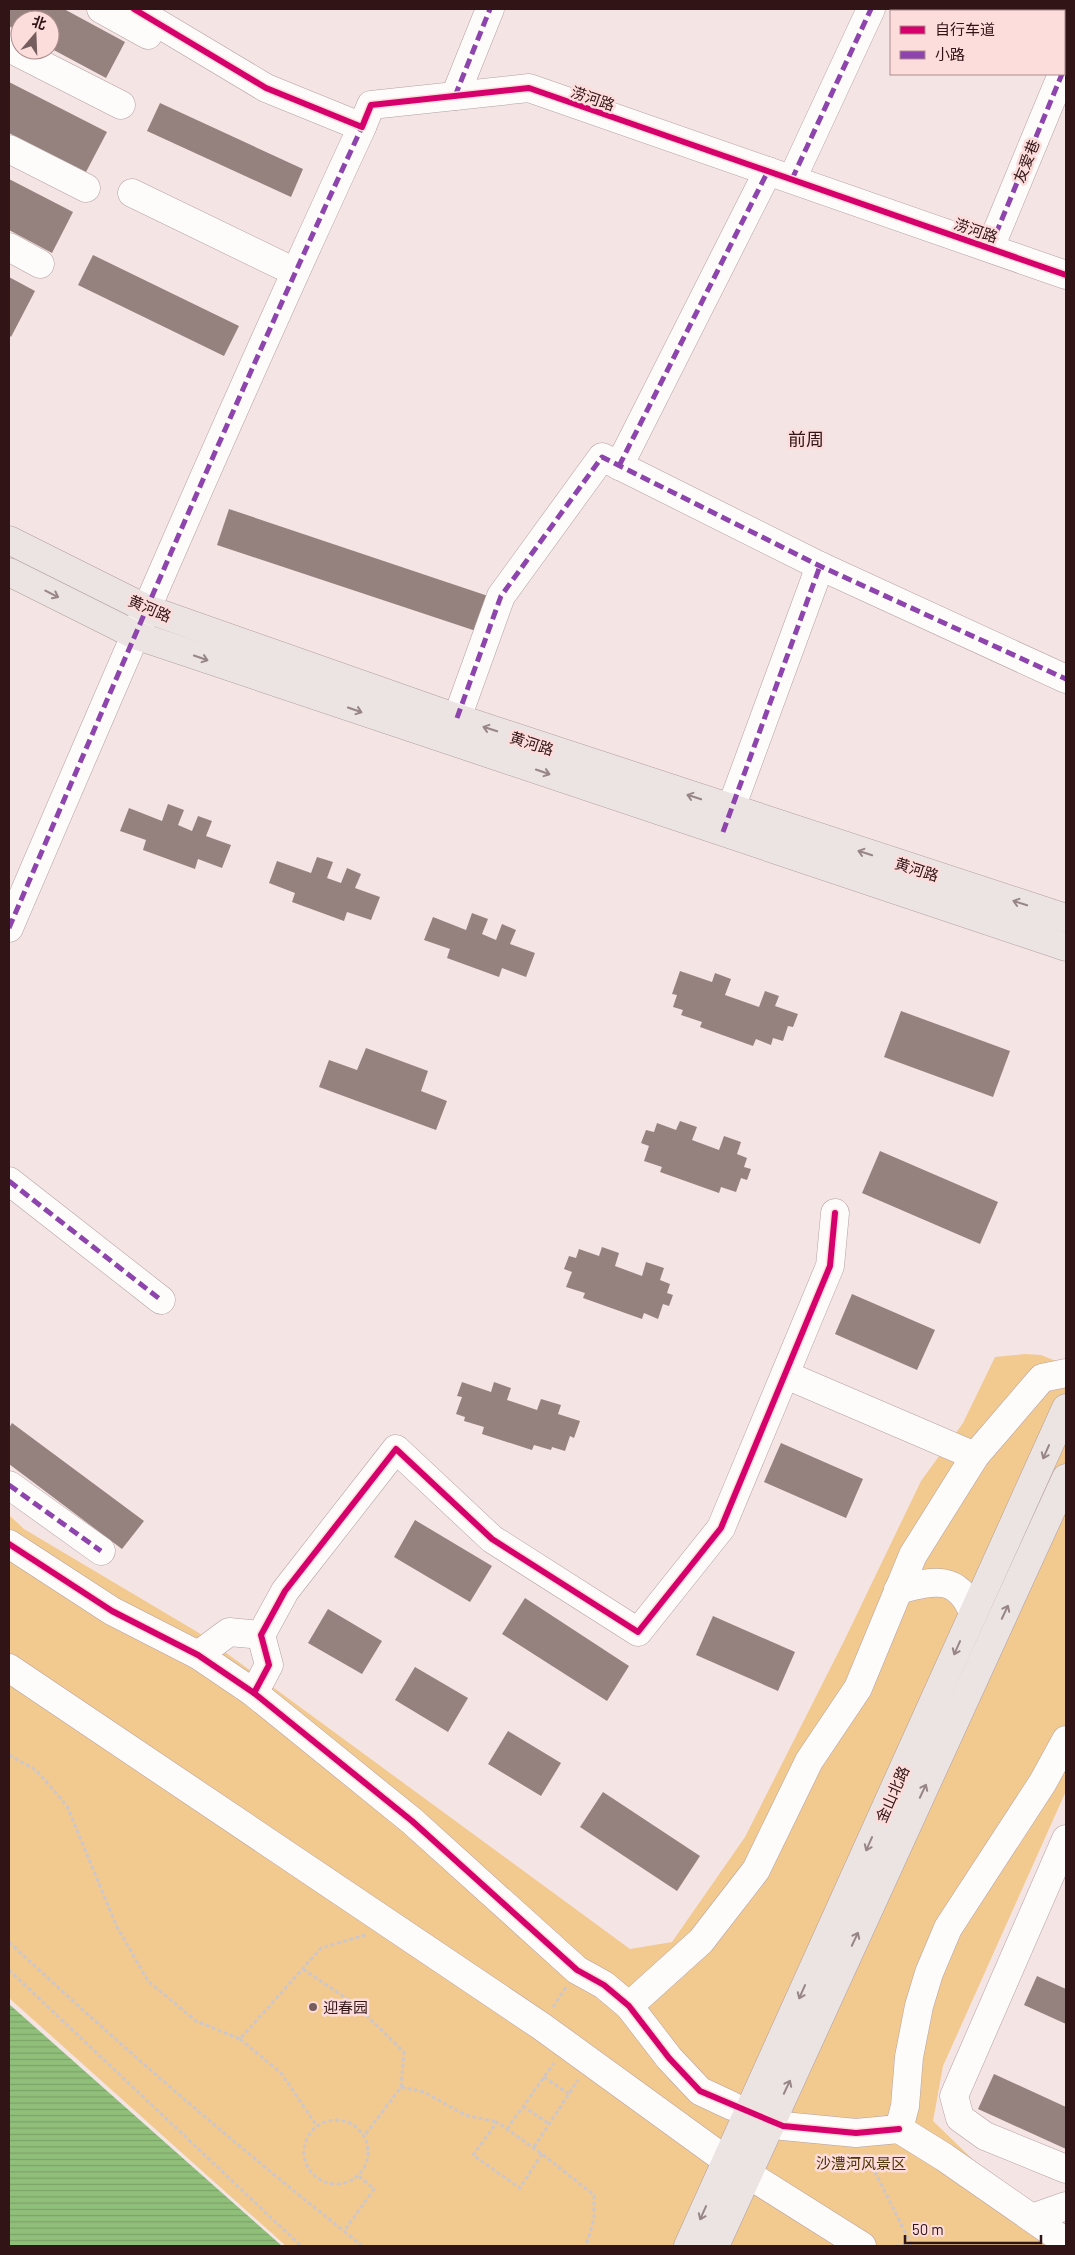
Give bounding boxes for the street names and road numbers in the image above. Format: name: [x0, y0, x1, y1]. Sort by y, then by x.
street label: 涝河路: [569, 82, 617, 114]
street label: 友爱巷: [1009, 137, 1043, 185]
street label: 涝河路: [952, 214, 1000, 246]
street label: 黄河路: [126, 591, 174, 625]
street label: 黄河路: [508, 727, 556, 759]
street label: 黄河路: [893, 853, 941, 885]
street label: 金山北路: [872, 1763, 912, 1825]

